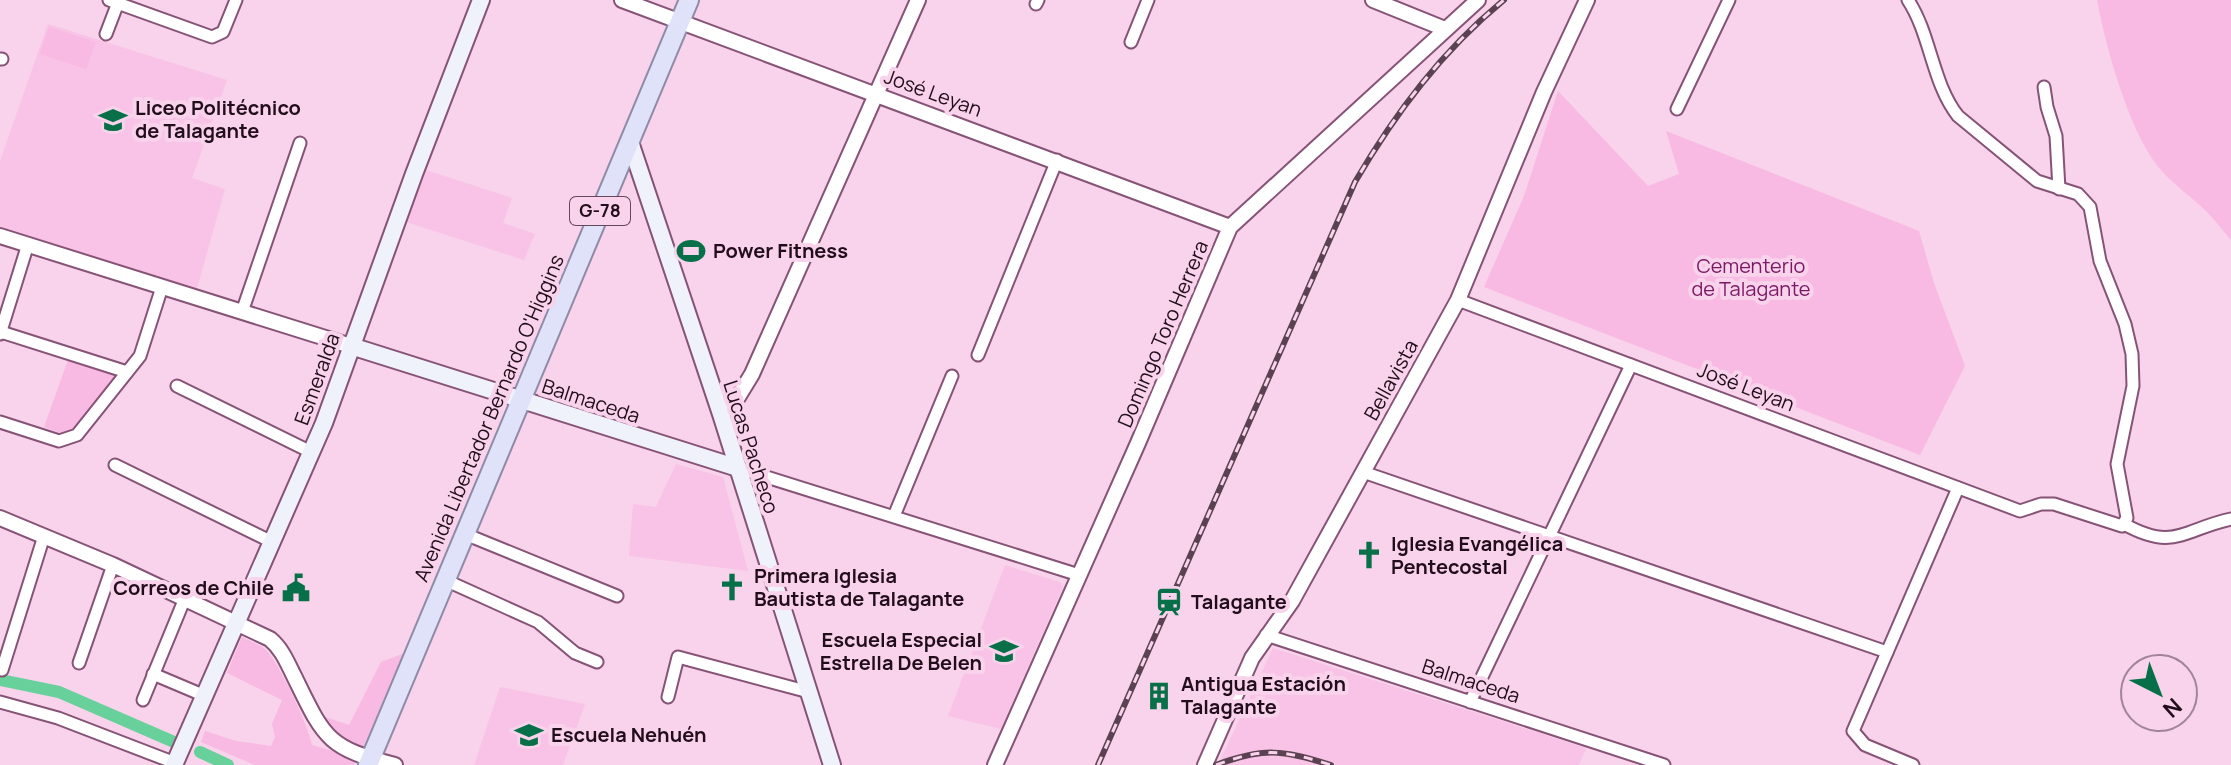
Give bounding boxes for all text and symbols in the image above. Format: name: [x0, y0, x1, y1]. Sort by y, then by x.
street label: José Leyan: [881, 62, 986, 123]
place label: Liceo Politécnico de Talagante: [135, 94, 301, 144]
school or university icon: Liceo Politécnico de Talagante: [98, 105, 128, 135]
road number: G-78: [570, 197, 630, 225]
sports icon: Power Fitness: [676, 236, 706, 266]
street label: Domingo Toro Herrera: [1111, 236, 1214, 431]
place label: Power Fitness: [713, 237, 848, 264]
street label: Avenida Libertador Bernardo O'Higgins: [407, 250, 570, 585]
park label: Cementerio de Talagante: [1691, 252, 1811, 302]
street label: Esmeralda: [287, 329, 346, 429]
street label: Bellavista: [1357, 335, 1424, 425]
street label: José Leyan: [1694, 356, 1799, 417]
street label: Balmaceda: [539, 372, 644, 429]
street label: Lucas Pacheco: [717, 377, 786, 517]
place label: Iglesia Evangélica Pentecostal: [1391, 530, 1563, 580]
church icon: Iglesia Evangélica Pentecostal: [1354, 540, 1384, 570]
place label: Primera Iglesia Bautista de Talagante: [754, 562, 964, 612]
church icon: Primera Iglesia Bautista de Talagante: [717, 572, 747, 602]
public building icon: Correos de Chile: [281, 573, 311, 603]
place label: Correos de Chile: [113, 574, 274, 601]
station icon: Talagante: [1154, 587, 1184, 617]
place label: Talagante: [1191, 588, 1287, 615]
place label: Escuela Especial Estrella De Belen: [820, 626, 982, 676]
school or university icon: Escuela Especial Estrella De Belen: [989, 636, 1019, 666]
street label: Balmaceda: [1419, 652, 1524, 709]
north arrow: [2119, 653, 2199, 733]
place label: Antigua Estación Talagante: [1181, 670, 1346, 720]
building icon: Antigua Estación Talagante: [1144, 681, 1174, 711]
text: N: [2156, 691, 2188, 724]
school or university icon: Escuela Nehuén: [514, 720, 544, 750]
place label: Escuela Nehuén: [551, 721, 706, 748]

